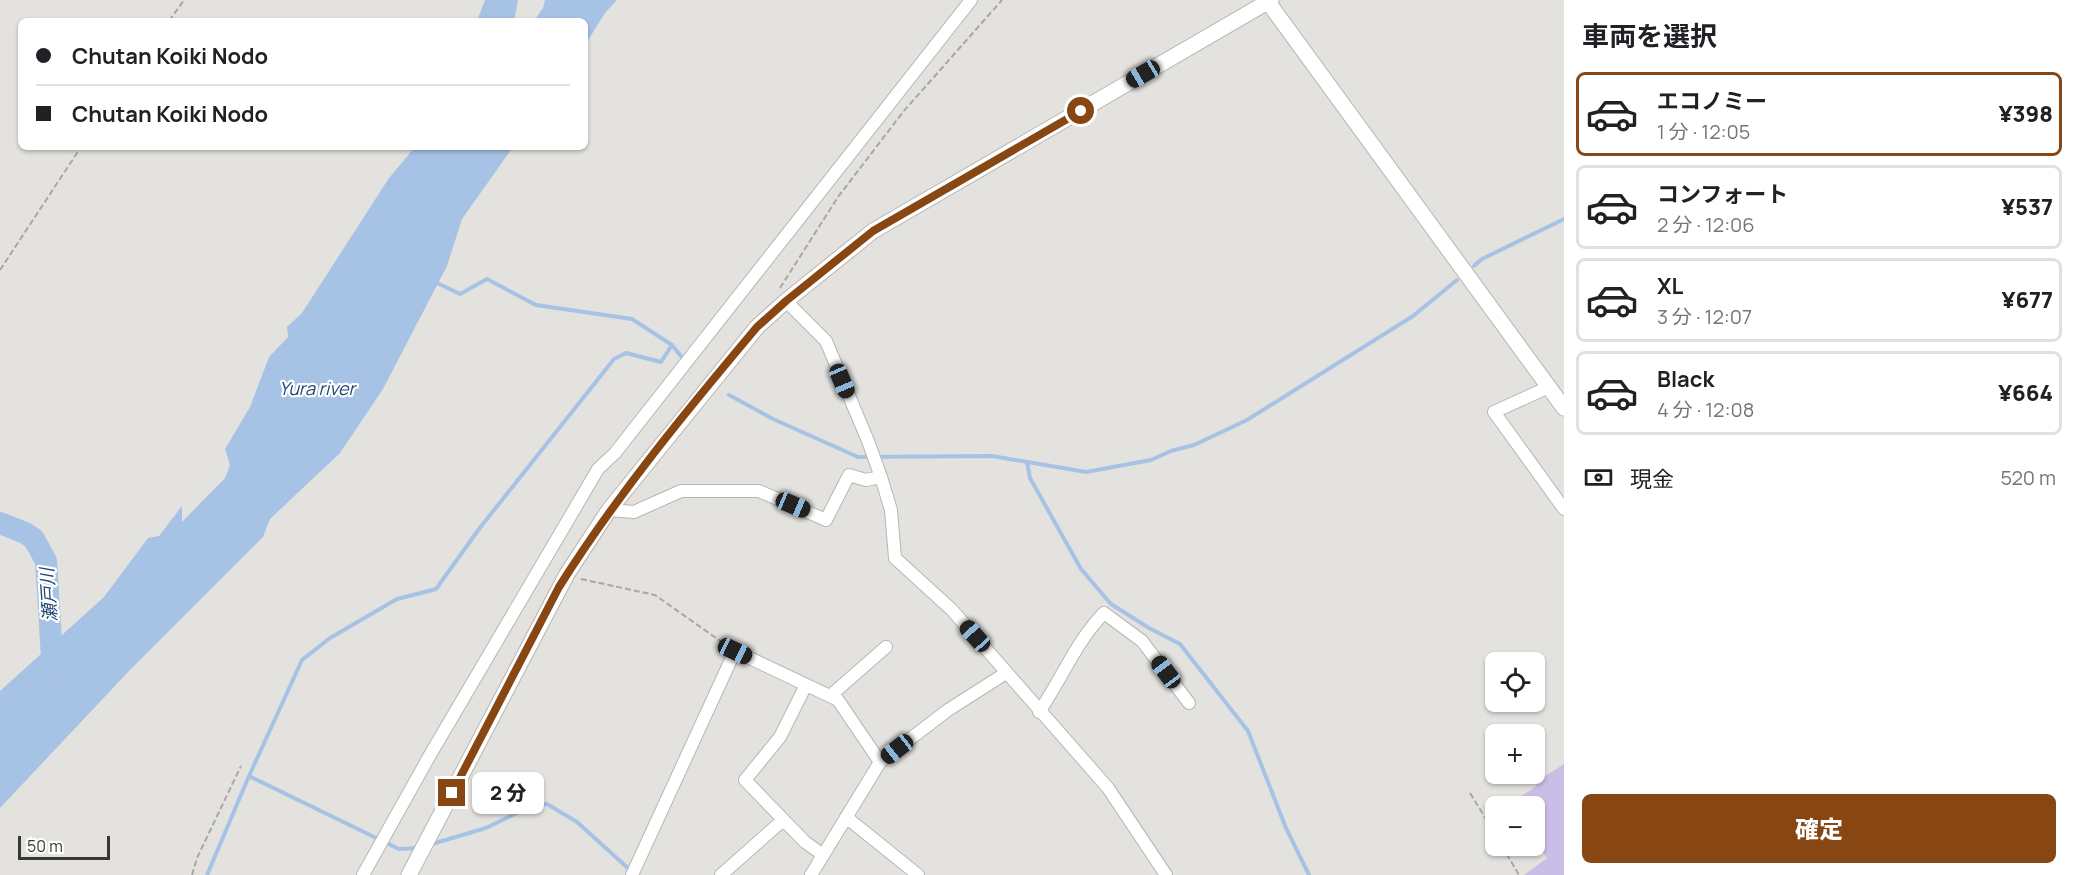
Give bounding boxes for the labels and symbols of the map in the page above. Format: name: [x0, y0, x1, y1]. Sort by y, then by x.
car: [1123, 57, 1163, 91]
route start: [1067, 97, 1094, 124]
car: [827, 361, 857, 401]
water label: Yura river: [279, 376, 358, 400]
car: [773, 490, 813, 520]
water label: 瀬戸川: [34, 565, 62, 623]
car: [956, 617, 994, 655]
car: [715, 635, 755, 667]
car: [1148, 652, 1184, 692]
car: [877, 731, 917, 767]
callout: 2 分: [473, 772, 545, 814]
route end: [438, 779, 465, 806]
scale bar: [18, 833, 110, 860]

